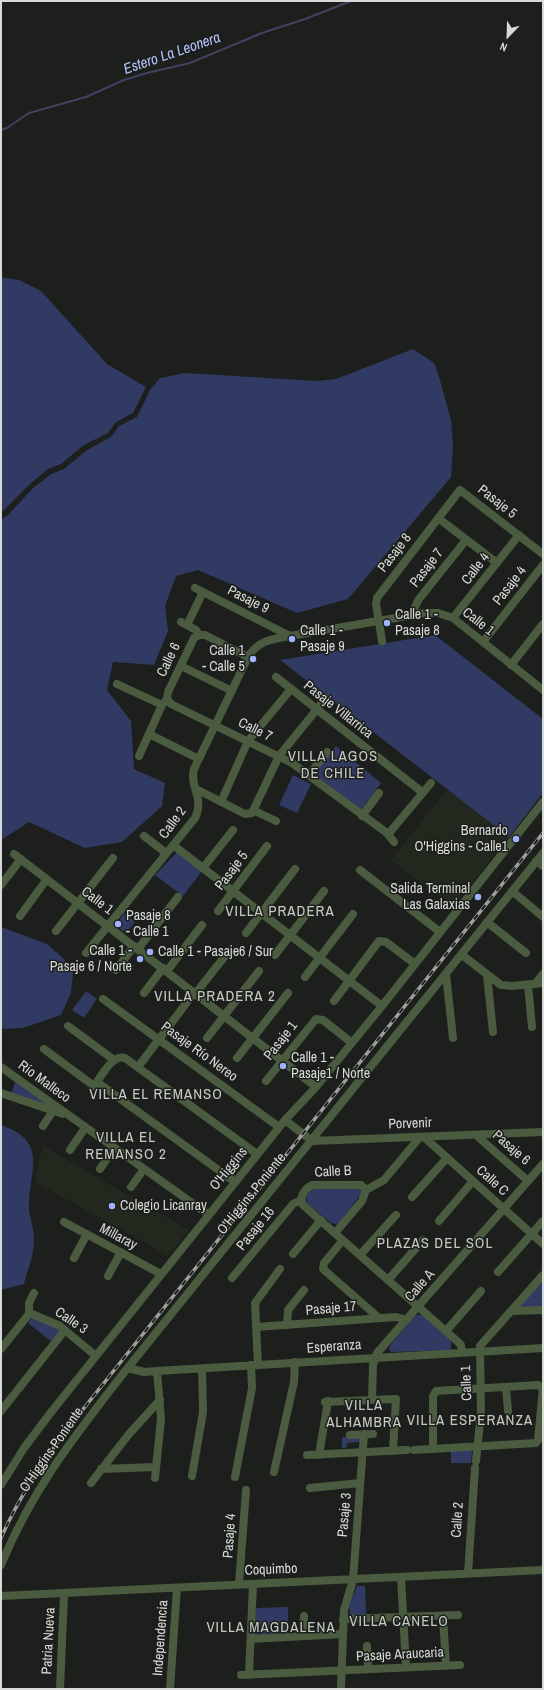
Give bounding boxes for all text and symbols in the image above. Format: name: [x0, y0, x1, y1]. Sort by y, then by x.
north arrow: [488, 16, 528, 56]
water label: Estero La Leonera: [121, 29, 223, 79]
text: N: [498, 39, 509, 55]
street label: Pasaje 5: [474, 482, 520, 522]
street label: Pasaje 8: [375, 530, 415, 576]
street label: Pasaje 7: [407, 545, 447, 591]
street label: Calle 4: [458, 550, 494, 588]
street label: Pasaje 4: [490, 563, 530, 609]
street label: Pasaje 9: [224, 582, 272, 618]
street label: Calle 1: [459, 604, 497, 640]
place label: Calle 1 - Pasaje 8: [395, 607, 440, 640]
marker: Calle 1 - Pasaje 8: [382, 618, 392, 628]
place label: Calle 1 - Pasaje 9: [300, 623, 345, 656]
marker: Calle 1 - Pasaje 9: [287, 634, 297, 644]
street label: Calle 6: [154, 640, 184, 680]
place label: Calle 1 - Calle 5: [202, 643, 245, 676]
marker: Calle 1 - Calle 5: [248, 654, 258, 664]
street label: Pasaje Villarrica: [300, 678, 376, 742]
street label: Calle 7: [235, 715, 275, 745]
district label: VILLA LAGOS DE CHILE: [288, 748, 378, 783]
street label: Calle 2: [156, 804, 190, 842]
place label: Bernardo O'Higgins - Calle1: [415, 823, 508, 856]
marker: Bernardo O'Higgins - Calle1: [511, 834, 521, 844]
street label: Pasaje 5: [212, 848, 252, 894]
place label: Salida Terminal Las Galaxias: [390, 881, 470, 914]
street label: Calle 1: [78, 884, 116, 918]
marker: Salida Terminal Las Galaxias: [473, 892, 483, 902]
district label: VILLA PRADERA: [225, 903, 335, 921]
place label: Pasaje 8 - Calle 1: [126, 908, 171, 940]
marker: Pasaje 8 - Calle 1: [113, 919, 123, 929]
place label: Calle 1 - Pasaje 6 / Norte: [50, 943, 132, 976]
place label: Calle 1 - Pasaje6 / Sur: [158, 944, 273, 960]
marker: Calle 1 - Pasaje6 / Sur: [145, 947, 155, 957]
marker: Calle 1 - Pasaje 6 / Norte: [135, 954, 145, 964]
district label: VILLA PRADERA 2: [154, 988, 276, 1006]
street label: Pasaje 1: [261, 1018, 301, 1064]
street label: Pasaje Río Nereo: [157, 1019, 241, 1085]
place label: Calle 1 - Pasaje1 / Norte: [291, 1050, 370, 1082]
street label: Río Malleco: [15, 1057, 73, 1107]
marker: Calle 1 - Pasaje1 / Norte: [278, 1061, 288, 1071]
district label: VILLA EL REMANSO: [89, 1086, 223, 1104]
street label: Porvenir: [388, 1115, 432, 1133]
street label: Pasaje 6: [489, 1127, 533, 1169]
district label: VILLA EL REMANSO 2: [85, 1129, 167, 1164]
street label: O'Higgins: [207, 1144, 251, 1194]
street label: O'Higgins Poniente: [214, 1150, 290, 1238]
street label: Calle C: [472, 1162, 512, 1200]
street label: Calle B: [314, 1163, 352, 1181]
place label: Colegio Licanray: [120, 1198, 207, 1214]
marker: Colegio Licanray: [107, 1201, 117, 1211]
street label: Pasaje 16: [233, 1204, 279, 1254]
street label: Millaray: [96, 1220, 140, 1254]
district label: PLAZAS DEL SOL: [377, 1235, 493, 1253]
street label: Calle A: [402, 1267, 438, 1305]
street label: Pasaje 17: [305, 1298, 357, 1320]
street label: Calle 3: [51, 1304, 91, 1338]
street label: Esperanza: [306, 1337, 362, 1357]
street label: Calle 1: [458, 1365, 476, 1401]
district label: VILLA ALHAMBRA: [326, 1397, 402, 1432]
street label: O'Higgins Poniente: [16, 1404, 88, 1496]
district label: VILLA ESPERANZA: [407, 1412, 533, 1430]
street label: Pasaje 3: [335, 1492, 355, 1538]
street label: Calle 2: [448, 1502, 468, 1538]
street label: Pasaje 4: [220, 1513, 240, 1559]
street label: Coquimbo: [244, 1561, 298, 1579]
street label: Independencia: [150, 1600, 172, 1676]
street label: Patria Nueva: [39, 1607, 59, 1675]
district label: VILLA CANELO: [349, 1613, 449, 1631]
district label: VILLA MAGDALENA: [206, 1619, 336, 1637]
street label: Pasaje Araucaria: [356, 1644, 444, 1666]

